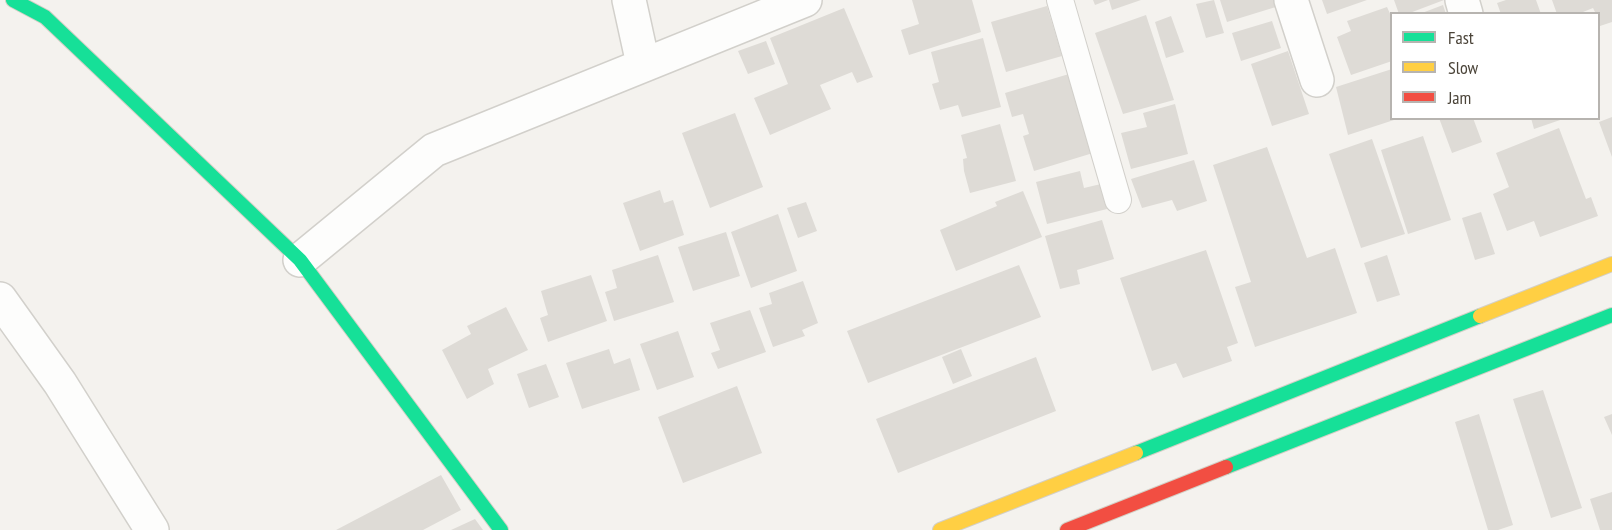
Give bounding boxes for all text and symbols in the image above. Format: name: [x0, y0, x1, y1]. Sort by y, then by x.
legend: [1390, 12, 1600, 120]
text: Fast: [1448, 26, 1474, 49]
text: Slow: [1448, 56, 1478, 79]
text: Jam: [1448, 86, 1471, 109]

